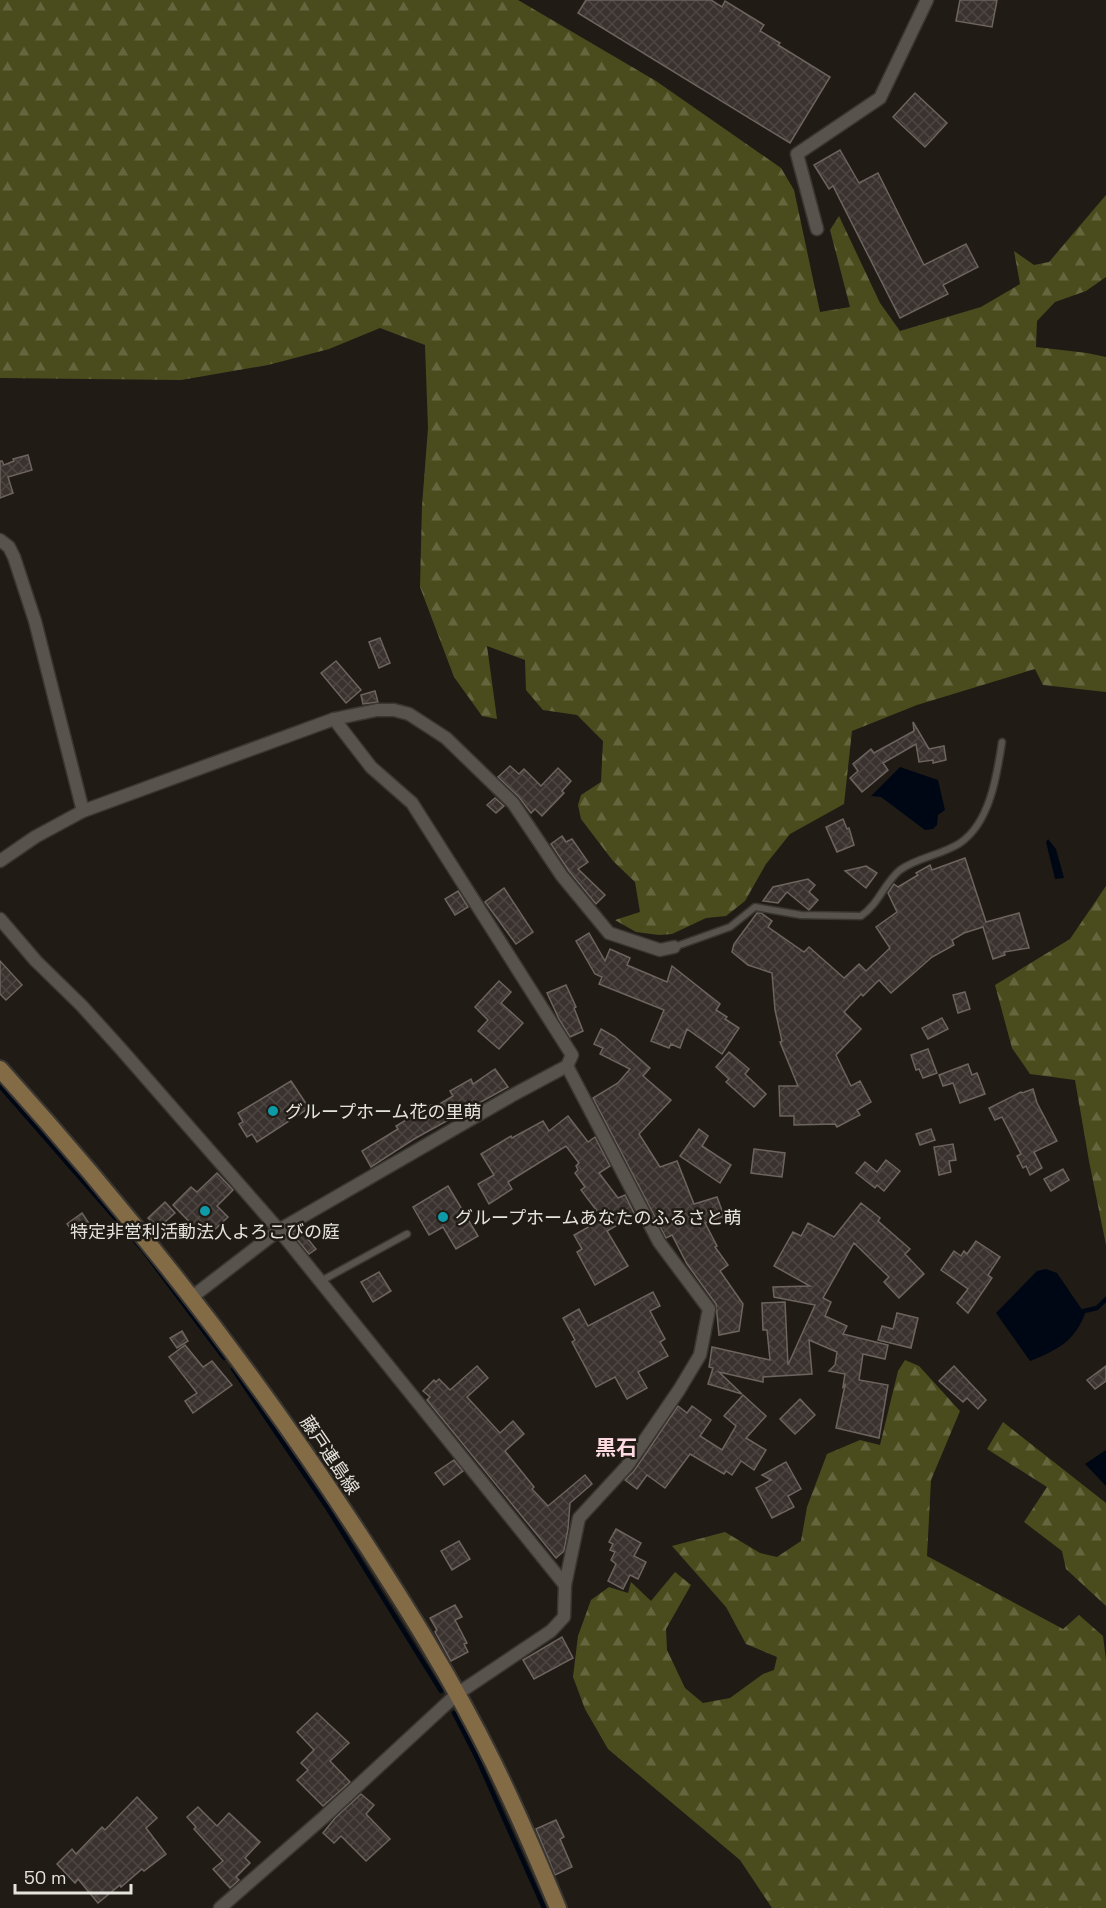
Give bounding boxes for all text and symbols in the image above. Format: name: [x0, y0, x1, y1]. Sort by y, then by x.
place label: グループホーム花の里萌: [285, 1100, 481, 1123]
marker: グループホーム花の里萌: [266, 1104, 280, 1118]
marker: 特定非営利活動法人よろこびの庭: [198, 1204, 212, 1218]
place label: グループホームあなたのふるさと萌: [455, 1206, 741, 1229]
marker: グループホームあなたのふるさと萌: [436, 1210, 450, 1224]
place label: 特定非営利活動法人よろこびの庭: [70, 1220, 340, 1243]
street label: 藤戸連島線: [295, 1411, 365, 1499]
district label: 黒石: [595, 1434, 637, 1461]
scale bar: [15, 1857, 130, 1895]
text: 50 m: [24, 1866, 66, 1889]

